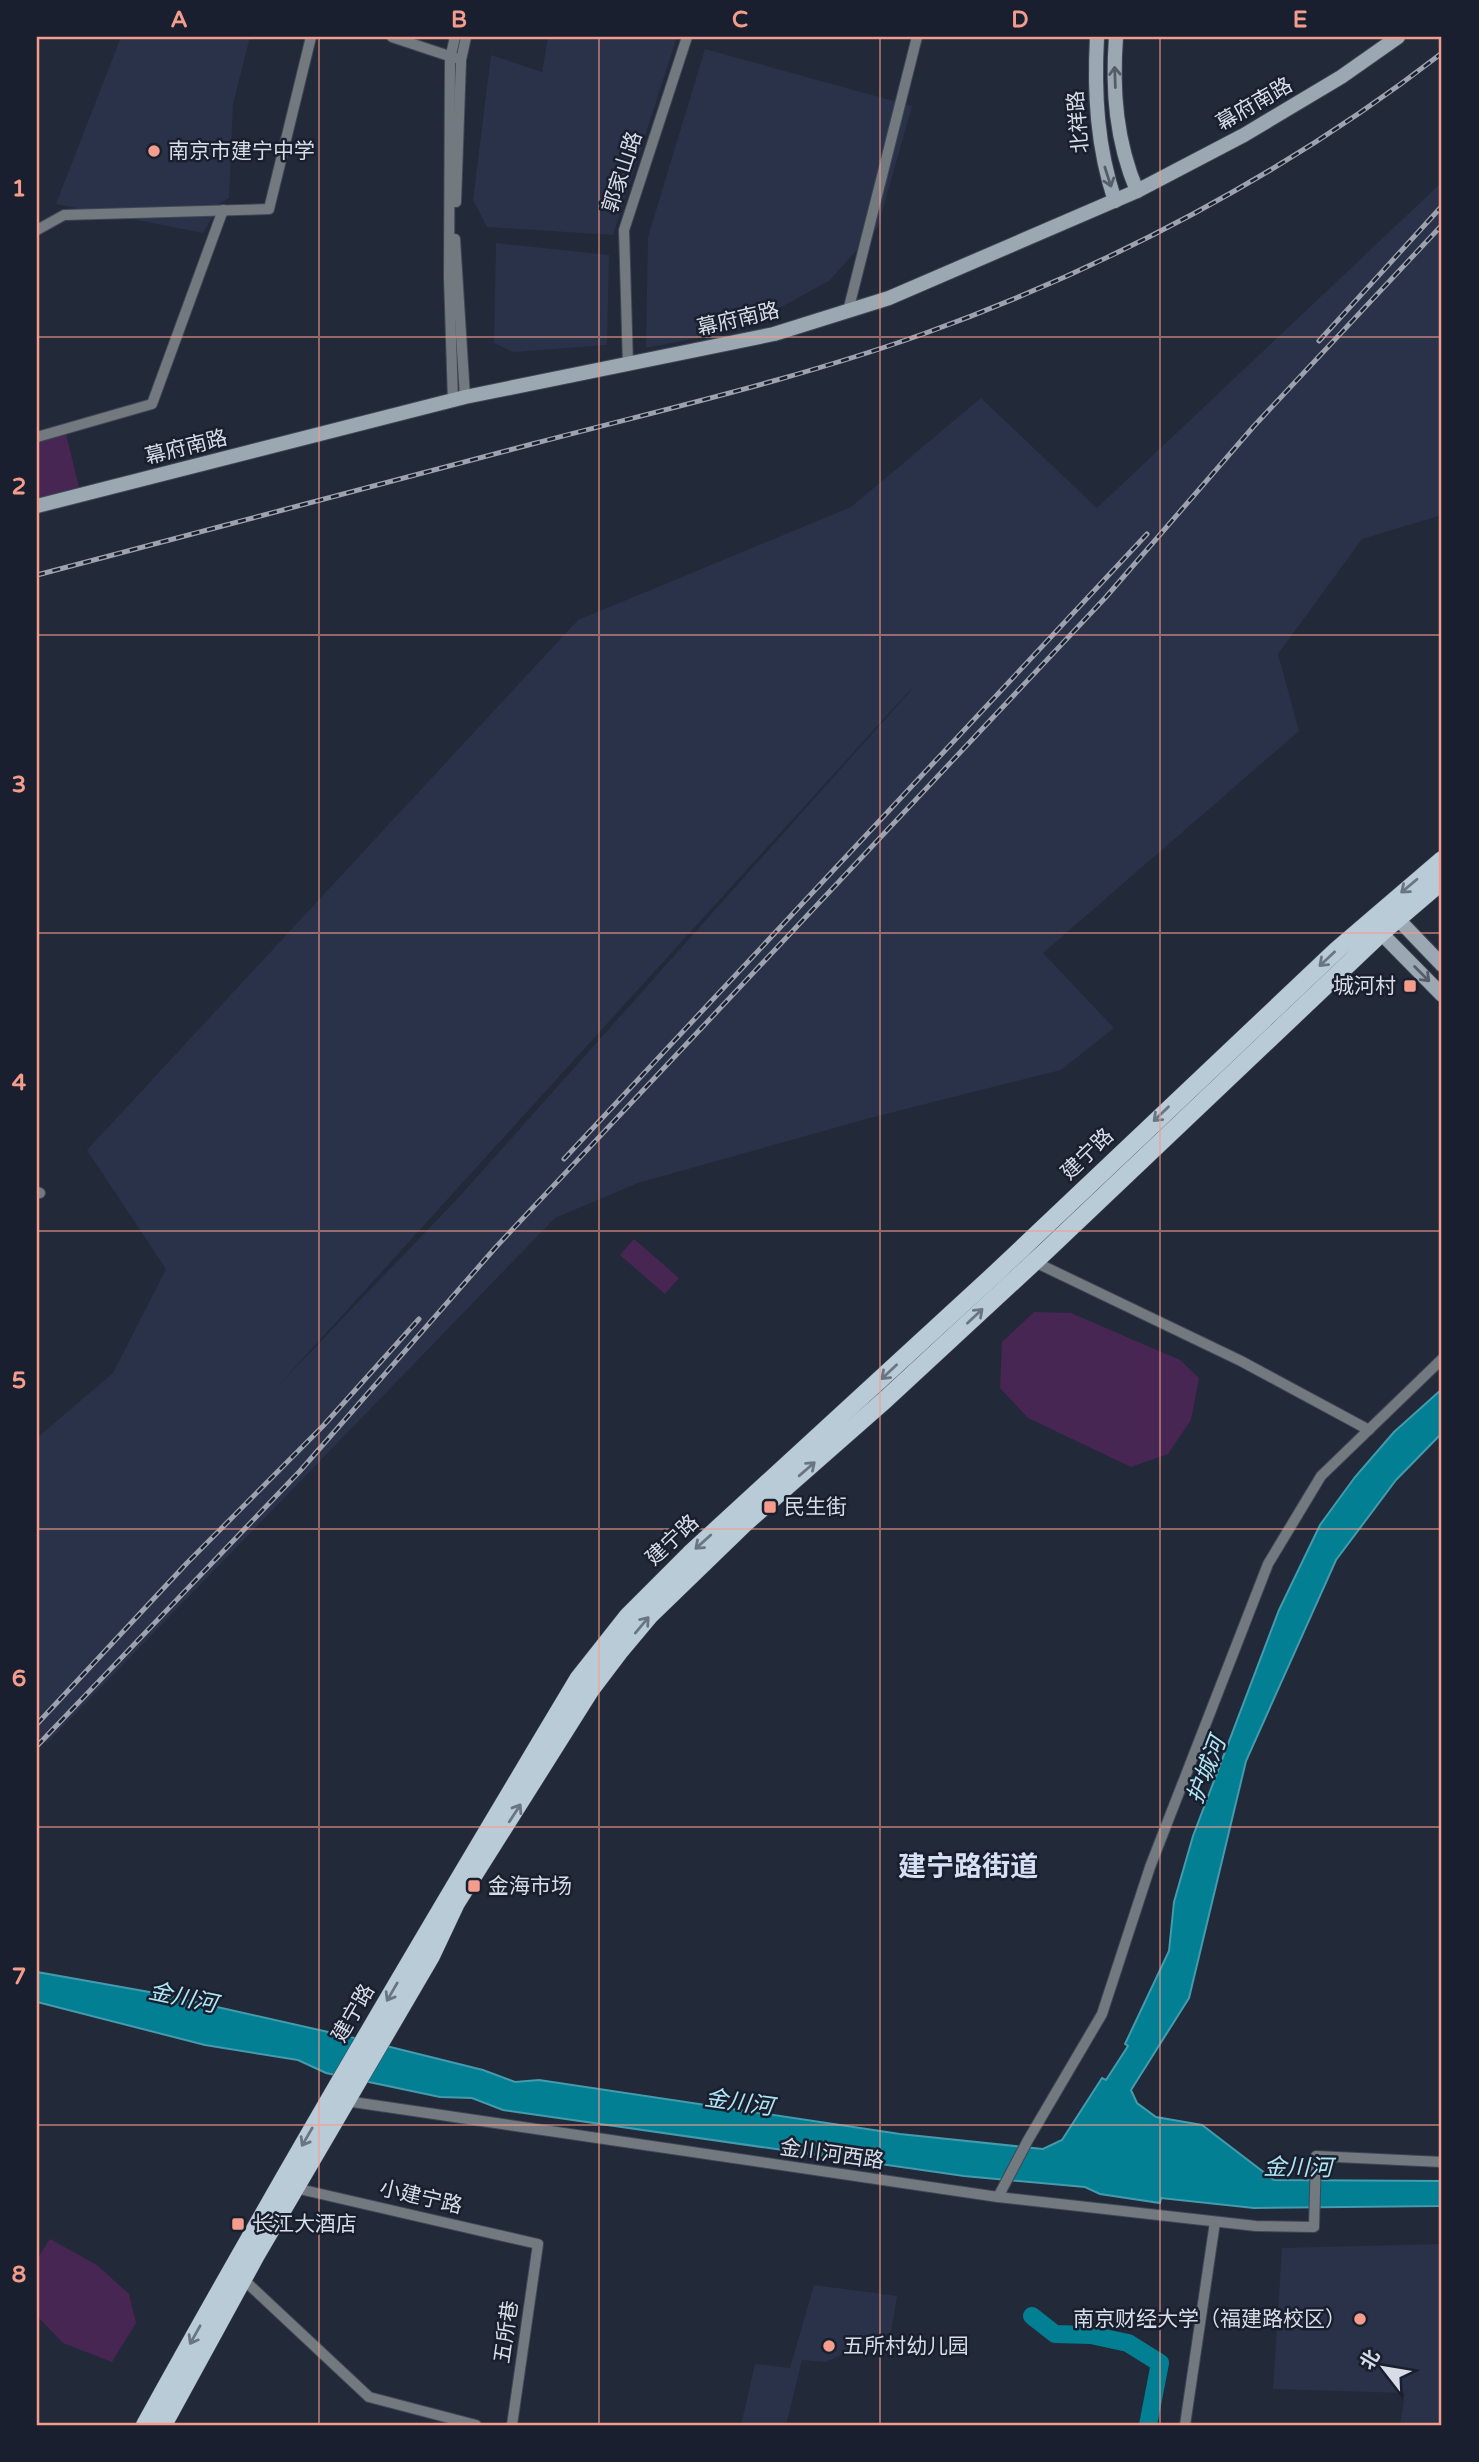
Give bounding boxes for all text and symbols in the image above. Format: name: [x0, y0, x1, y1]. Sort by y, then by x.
text: A: [170, 6, 188, 34]
text: B: [451, 6, 467, 34]
text: C: [732, 6, 748, 34]
text: D: [1011, 6, 1029, 34]
text: E: [1293, 6, 1307, 34]
one-way arrow: [1108, 66, 1121, 89]
street label: 幕府南路: [1212, 73, 1297, 136]
street label: 北祥路: [1063, 89, 1094, 154]
street label: 郭家山路: [598, 128, 647, 216]
place label: 南京市建宁中学: [168, 139, 315, 164]
marker: 南京市建宁中学: [146, 143, 162, 159]
one-way arrow: [1102, 166, 1115, 188]
text: 1: [12, 175, 26, 203]
street label: 幕府南路: [694, 298, 782, 341]
street label: 幕府南路: [142, 425, 230, 470]
text: 2: [12, 473, 26, 501]
text: 3: [12, 771, 26, 799]
one-way arrow: [1401, 878, 1419, 894]
one-way arrow: [1319, 951, 1336, 968]
one-way arrow: [1413, 965, 1430, 982]
place label: 城河村: [1333, 974, 1396, 999]
marker: 城河村: [1402, 978, 1418, 994]
text: 4: [12, 1069, 27, 1097]
one-way arrow: [1152, 1106, 1169, 1123]
street label: 建宁路: [1056, 1123, 1119, 1185]
one-way arrow: [966, 1308, 984, 1324]
one-way arrow: [880, 1364, 898, 1380]
text: 5: [12, 1367, 26, 1395]
one-way arrow: [798, 1461, 816, 1477]
place label: 民生街: [784, 1495, 847, 1520]
marker: 民生街: [762, 1499, 778, 1515]
street label: 建宁路: [641, 1510, 704, 1571]
one-way arrow: [695, 1534, 712, 1551]
one-way arrow: [634, 1616, 650, 1634]
text: 6: [12, 1665, 26, 1693]
water label: 护城河: [1181, 1729, 1234, 1808]
one-way arrow: [508, 1804, 522, 1824]
district label: 建宁路街道: [898, 1850, 1038, 1884]
place label: 金海市场: [488, 1874, 572, 1899]
marker: 金海市场: [466, 1878, 482, 1894]
text: 7: [12, 1963, 26, 1991]
water label: 金川河: [146, 1977, 223, 2020]
street label: 建宁路: [327, 1980, 380, 2047]
one-way arrow: [385, 1981, 399, 2001]
water label: 金川河: [703, 2084, 779, 2122]
one-way arrow: [300, 2127, 314, 2147]
street label: 金川河西路: [778, 2135, 886, 2174]
water label: 金川河: [1263, 2153, 1337, 2183]
street label: 小建宁路: [377, 2176, 465, 2219]
place label: 长江大酒店: [252, 2212, 357, 2237]
marker: 长江大酒店: [230, 2216, 246, 2232]
text: 8: [12, 2261, 26, 2289]
street label: 五所巷: [490, 2299, 523, 2365]
place label: 南京财经大学（福建路校区）: [1073, 2307, 1346, 2332]
marker: 南京财经大学（福建路校区）: [1352, 2311, 1368, 2327]
one-way arrow: [188, 2325, 202, 2345]
north arrow: [1350, 2332, 1420, 2402]
place label: 五所村幼儿园: [843, 2334, 969, 2359]
marker: 五所村幼儿园: [821, 2338, 837, 2354]
text: 北: [1356, 2346, 1385, 2374]

